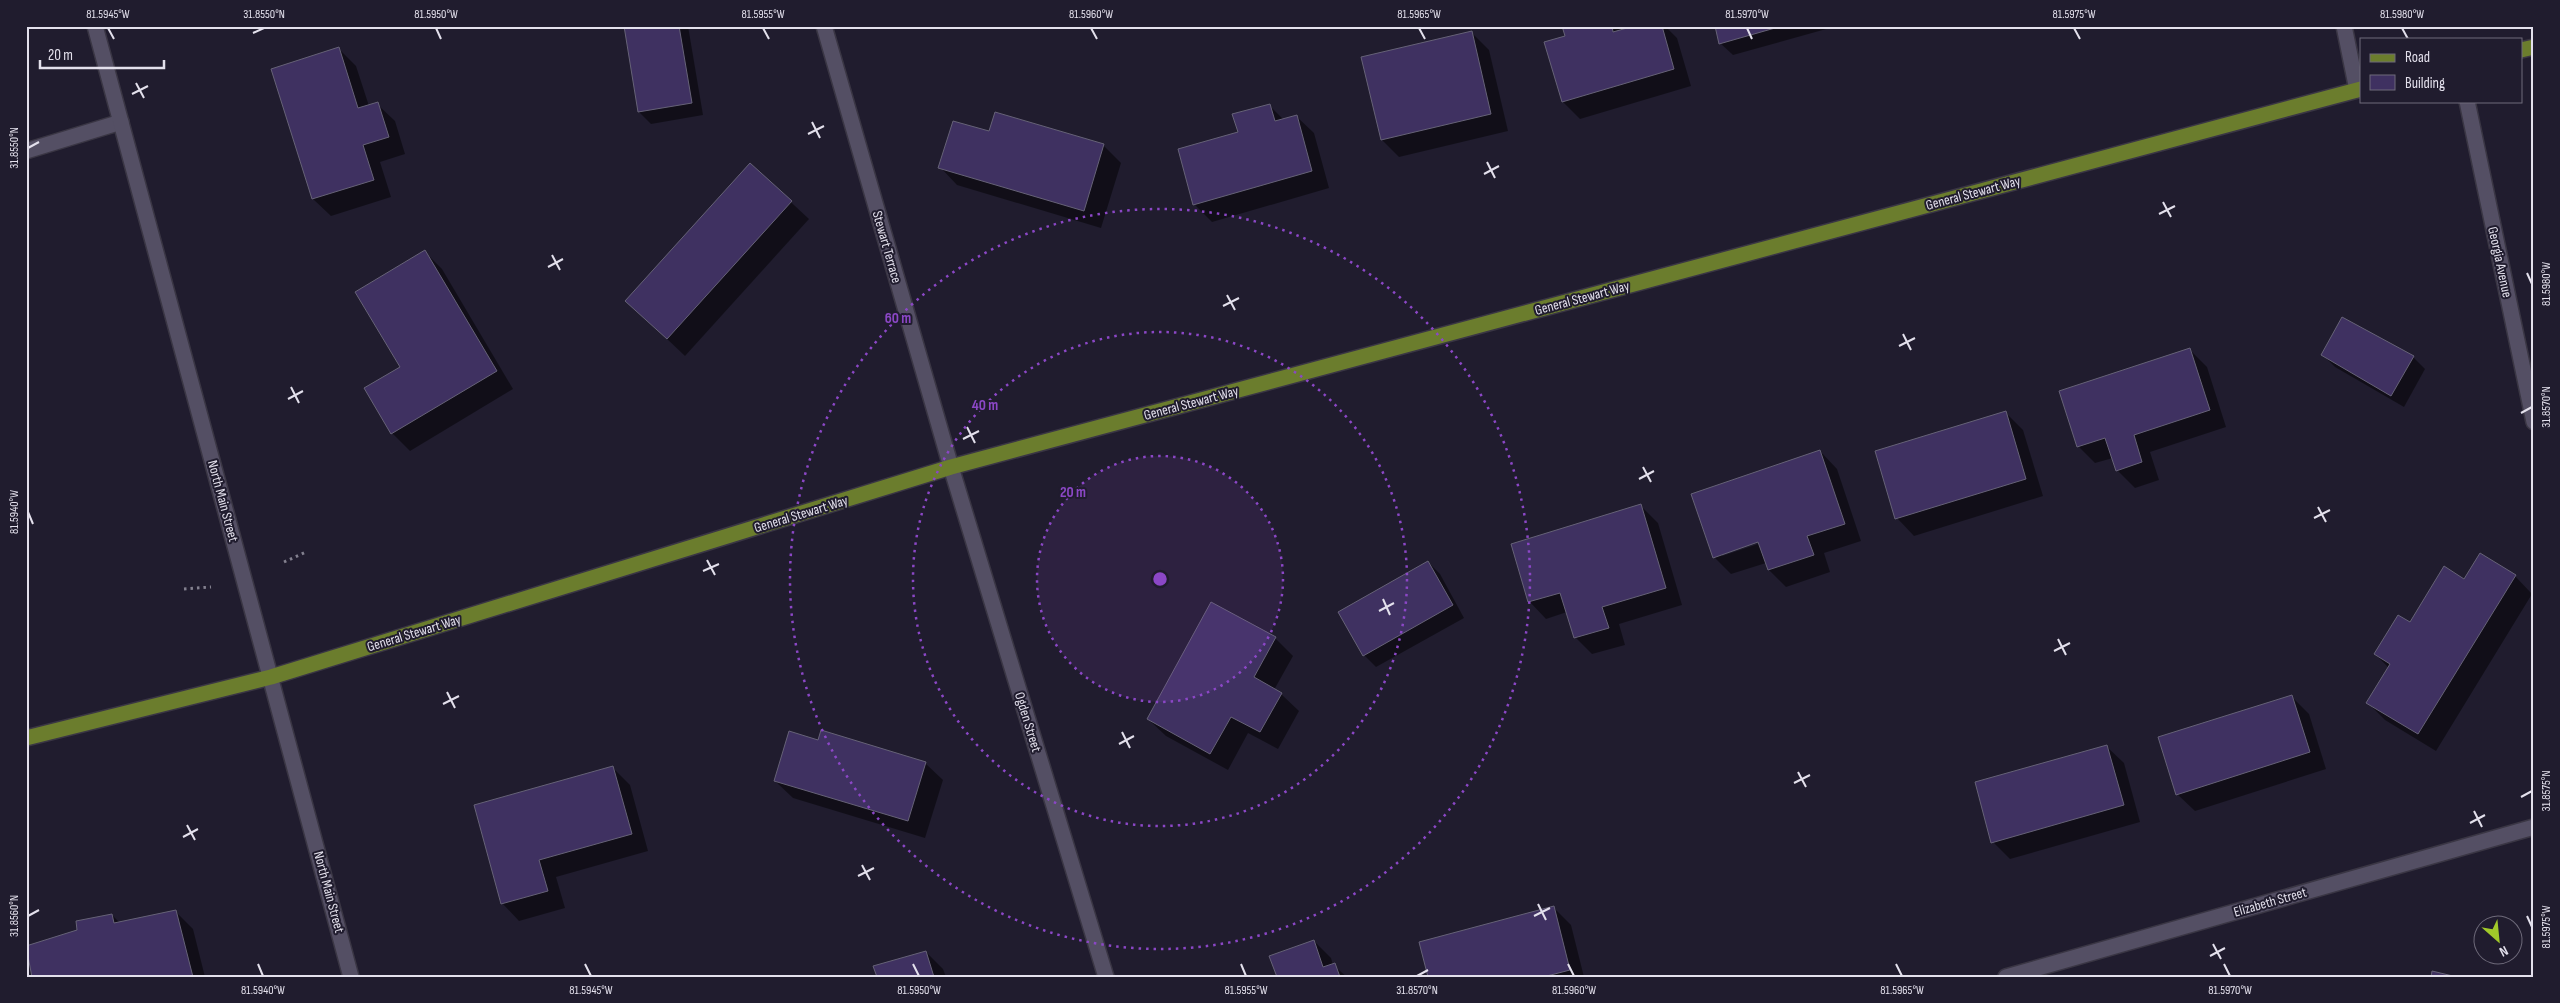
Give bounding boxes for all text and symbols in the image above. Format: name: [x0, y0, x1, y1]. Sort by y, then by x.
text: 81.5945°W: [86, 7, 130, 22]
text: 31.8550°N: [243, 7, 285, 22]
text: 81.5950°W: [414, 7, 458, 22]
text: 81.5955°W: [741, 7, 785, 22]
text: 81.5960°W: [1069, 7, 1113, 22]
text: 81.5965°W: [1397, 7, 1441, 22]
text: 81.5970°W: [1725, 7, 1769, 22]
text: 81.5975°W: [2052, 7, 2096, 22]
text: 81.5980°W: [2380, 7, 2424, 22]
scale bar: [40, 38, 164, 70]
legend: [2360, 38, 2522, 102]
text: 20 m: [48, 46, 73, 65]
text: Road: [2405, 48, 2430, 67]
text: Building: [2405, 74, 2445, 93]
text: 31.8550°N: [7, 127, 22, 169]
street label: General Stewart Way: [1924, 172, 2023, 214]
street label: Stewart Terrace: [869, 209, 905, 285]
street label: Georgia Avenue: [2484, 225, 2516, 299]
text: 81.5980°W: [2539, 262, 2554, 306]
street label: General Stewart Way: [1533, 277, 1632, 319]
text: 60 m: [885, 309, 911, 328]
street label: General Stewart Way: [1142, 382, 1241, 424]
text: 31.8570°N: [2539, 386, 2554, 428]
text: 40 m: [972, 396, 998, 415]
street label: North Main Street: [204, 458, 242, 544]
text: 20 m: [1060, 483, 1086, 502]
text: 81.5940°W: [7, 490, 22, 534]
street label: General Stewart Way: [752, 491, 851, 536]
centre of rings: [1151, 570, 1169, 588]
street label: General Stewart Way: [365, 610, 464, 655]
street label: Ogden Street: [1011, 690, 1045, 754]
text: 31.8575°N: [2539, 770, 2554, 812]
street label: North Main Street: [310, 849, 348, 935]
street label: Elizabeth Street: [2232, 883, 2308, 921]
text: 31.8560°N: [7, 895, 22, 937]
text: 81.5975°W: [2539, 905, 2554, 949]
north arrow: [2472, 916, 2522, 966]
text: N: [2496, 942, 2511, 960]
text: 81.5940°W: [241, 983, 285, 998]
text: 81.5945°W: [569, 983, 613, 998]
text: 81.5950°W: [897, 983, 941, 998]
text: 81.5955°W: [1224, 983, 1268, 998]
text: 31.8570°N: [1396, 983, 1438, 998]
text: 81.5960°W: [1552, 983, 1596, 998]
text: 81.5965°W: [1880, 983, 1924, 998]
text: 81.5970°W: [2208, 983, 2252, 998]

